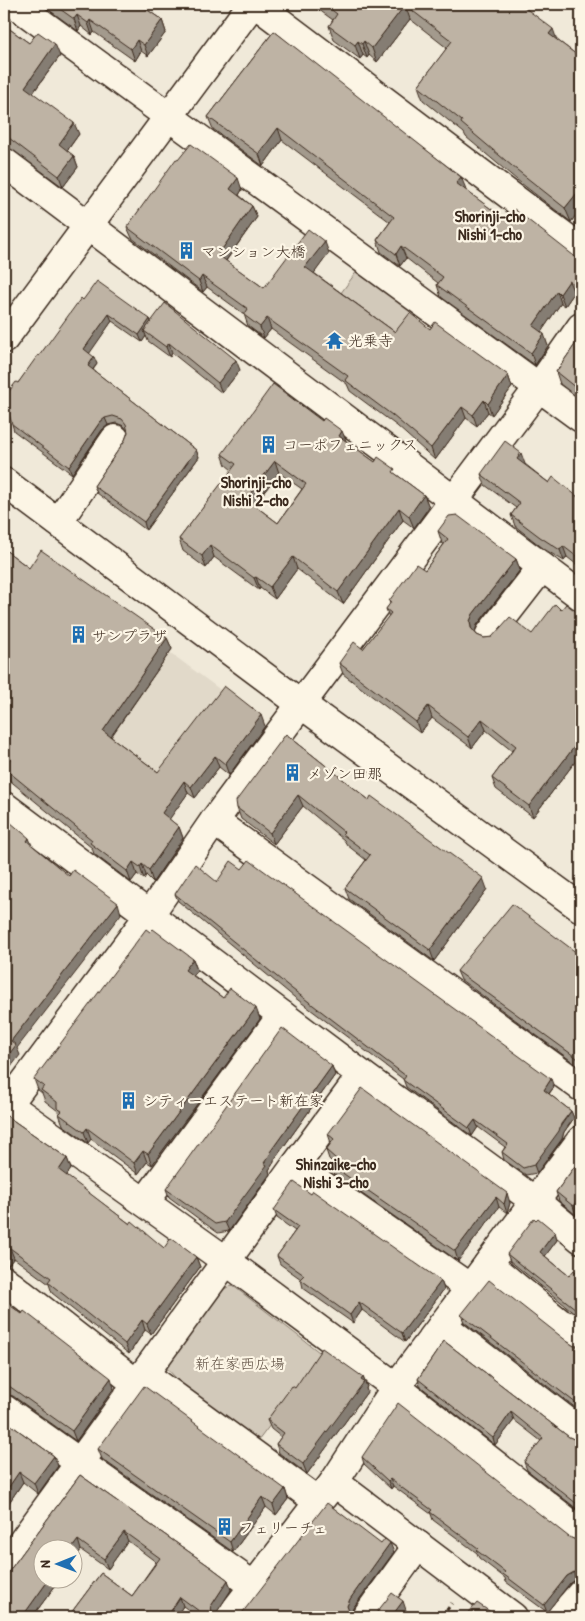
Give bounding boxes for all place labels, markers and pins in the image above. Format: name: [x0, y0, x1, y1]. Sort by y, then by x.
building icon: マンション大橋: [177, 241, 197, 261]
place label: マンション大橋: [201, 241, 305, 262]
temple icon: 光乗寺: [324, 330, 344, 350]
place label: 光乗寺: [348, 330, 393, 351]
building icon: コーポフェニックス: [259, 434, 279, 454]
place label: コーポフェニックス: [283, 434, 418, 455]
building icon: サンプラザ: [68, 625, 88, 645]
place label: サンプラザ: [92, 625, 167, 646]
building icon: メゾン田那: [283, 763, 303, 783]
place label: メゾン田那: [307, 763, 382, 784]
building icon: シティーエステート新在家: [119, 1090, 139, 1110]
place label: シティーエステート新在家: [143, 1090, 324, 1111]
building icon: フェリーチェ: [215, 1517, 235, 1537]
place label: フェリーチェ: [239, 1517, 328, 1538]

